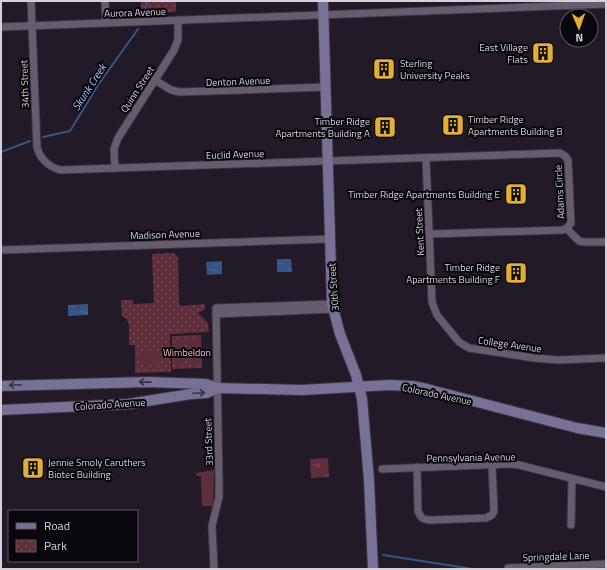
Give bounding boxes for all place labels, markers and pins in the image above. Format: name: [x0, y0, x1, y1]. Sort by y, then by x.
place label: East Village Flats: [479, 40, 528, 67]
building icon: East Village Flats: [530, 40, 556, 66]
building icon: Sterling University Peaks: [371, 56, 397, 82]
place label: Sterling University Peaks: [400, 56, 470, 83]
building icon: Timber Ridge Apartments Building B: [440, 112, 466, 138]
place label: Timber Ridge Apartments Building B: [468, 112, 563, 139]
place label: Timber Ridge Apartments Building A: [276, 114, 370, 141]
building icon: Timber Ridge Apartments Building A: [372, 114, 398, 140]
building icon: Timber Ridge Apartments Building E: [503, 181, 529, 207]
place label: Timber Ridge Apartments Building E: [348, 187, 500, 202]
place label: Timber Ridge Apartments Building F: [406, 260, 500, 287]
building icon: Timber Ridge Apartments Building F: [503, 260, 529, 286]
building icon: Jennie Smoly Caruthers Biotec Building: [20, 455, 46, 481]
place label: Jennie Smoly Caruthers Biotec Building: [48, 455, 146, 482]

